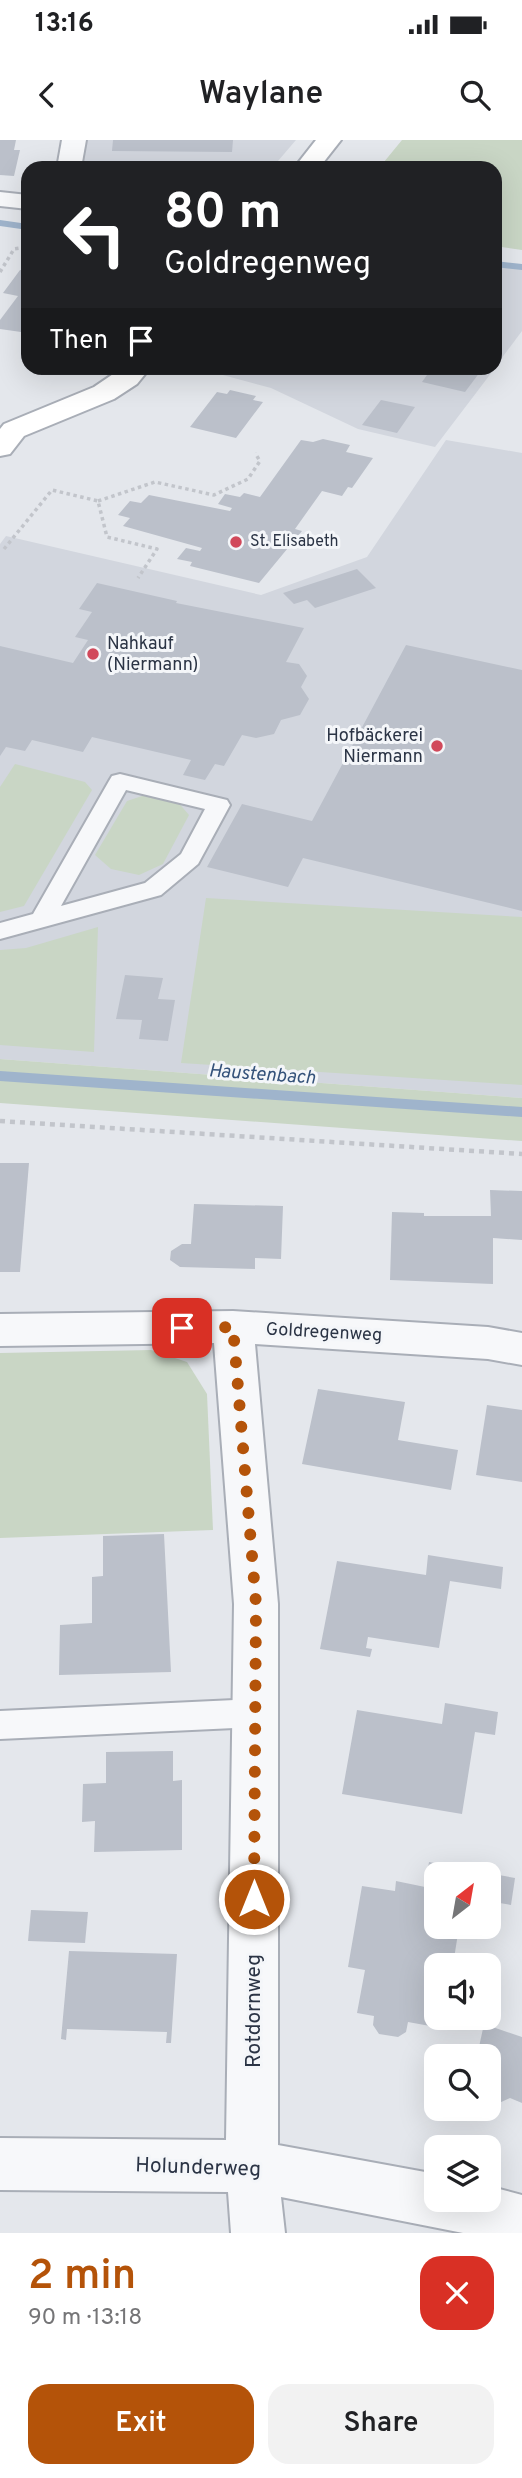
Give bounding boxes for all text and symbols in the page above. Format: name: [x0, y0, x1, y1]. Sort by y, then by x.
text: 13:16: [35, 8, 94, 41]
text: Waylane: [199, 75, 323, 115]
icon: back: [28, 76, 66, 114]
icon: search: [456, 76, 494, 114]
text: 80 m: [164, 184, 281, 246]
icon: left: [49, 189, 140, 280]
text: Goldregenweg: [164, 245, 371, 285]
icon: arrive: [122, 322, 160, 360]
text: Then: [49, 325, 108, 358]
place label: St. Elisabeth: [250, 532, 339, 552]
marker: St. Elisabeth: [228, 534, 244, 550]
place label: Nahkauf (Niermann): [107, 633, 199, 677]
marker: Nahkauf (Niermann): [85, 646, 101, 662]
place label: Hofbäckerei Niermann: [326, 725, 423, 769]
marker: Hofbäckerei Niermann: [429, 738, 445, 754]
water label: Haustenbach: [208, 1059, 317, 1091]
pin: [152, 1298, 212, 1358]
icon: arrive: [163, 1309, 201, 1347]
street label: Goldregenweg: [265, 1318, 383, 1348]
position arrow: [217, 1862, 291, 1936]
north arrow: [424, 1862, 500, 1939]
map controls: [424, 1862, 501, 2212]
button: sound: [424, 1953, 501, 2030]
street label: Rotdornweg: [241, 1954, 268, 2068]
button: search: [424, 2044, 501, 2121]
button: layers: [424, 2135, 501, 2212]
street label: Holunderweg: [135, 2152, 261, 2184]
text: 2 min: [28, 2251, 136, 2304]
button: close: [420, 2256, 494, 2330]
text: 90 m · 13:18: [28, 2304, 142, 2333]
button: Exit: [28, 2384, 254, 2464]
button: Share: [268, 2384, 494, 2464]

